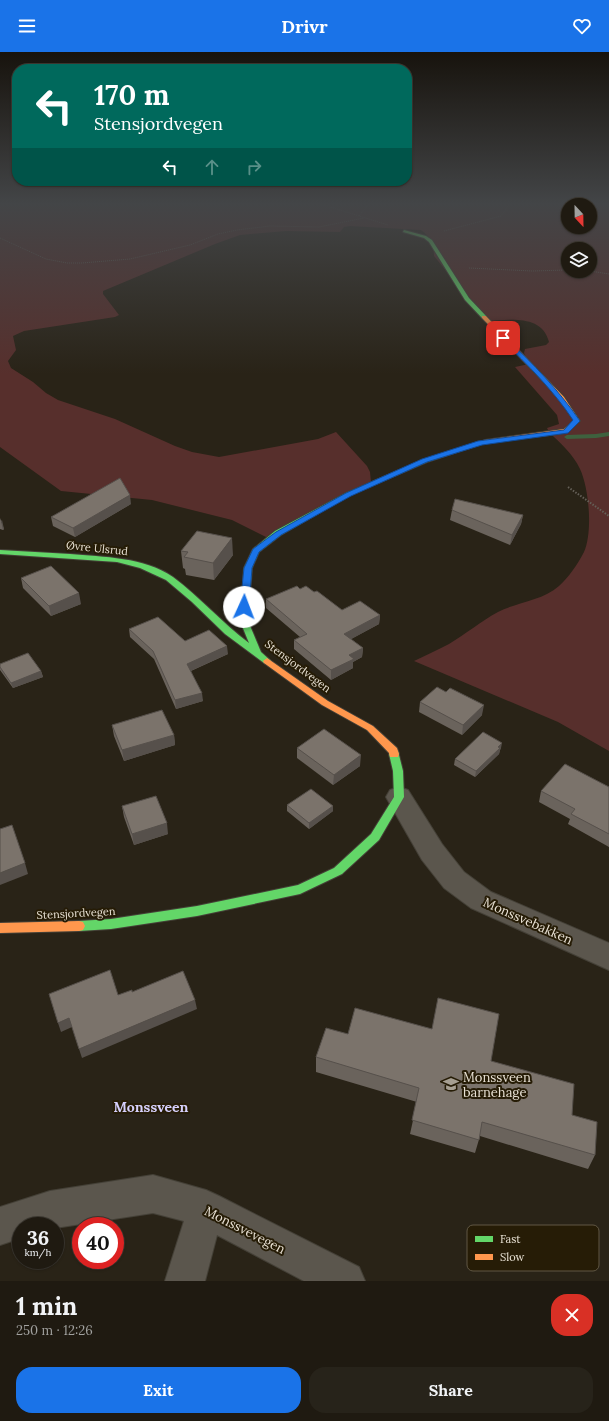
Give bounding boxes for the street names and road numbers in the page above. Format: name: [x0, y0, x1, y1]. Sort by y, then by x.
street label: Øvre Ulsrud: [65, 538, 129, 558]
street label: Stensjordvegen: [262, 637, 334, 696]
street label: Monssvebakken: [481, 894, 575, 948]
street label: Stensjordvegen: [36, 904, 116, 922]
street label: Monssvevegen: [202, 1202, 288, 1258]

